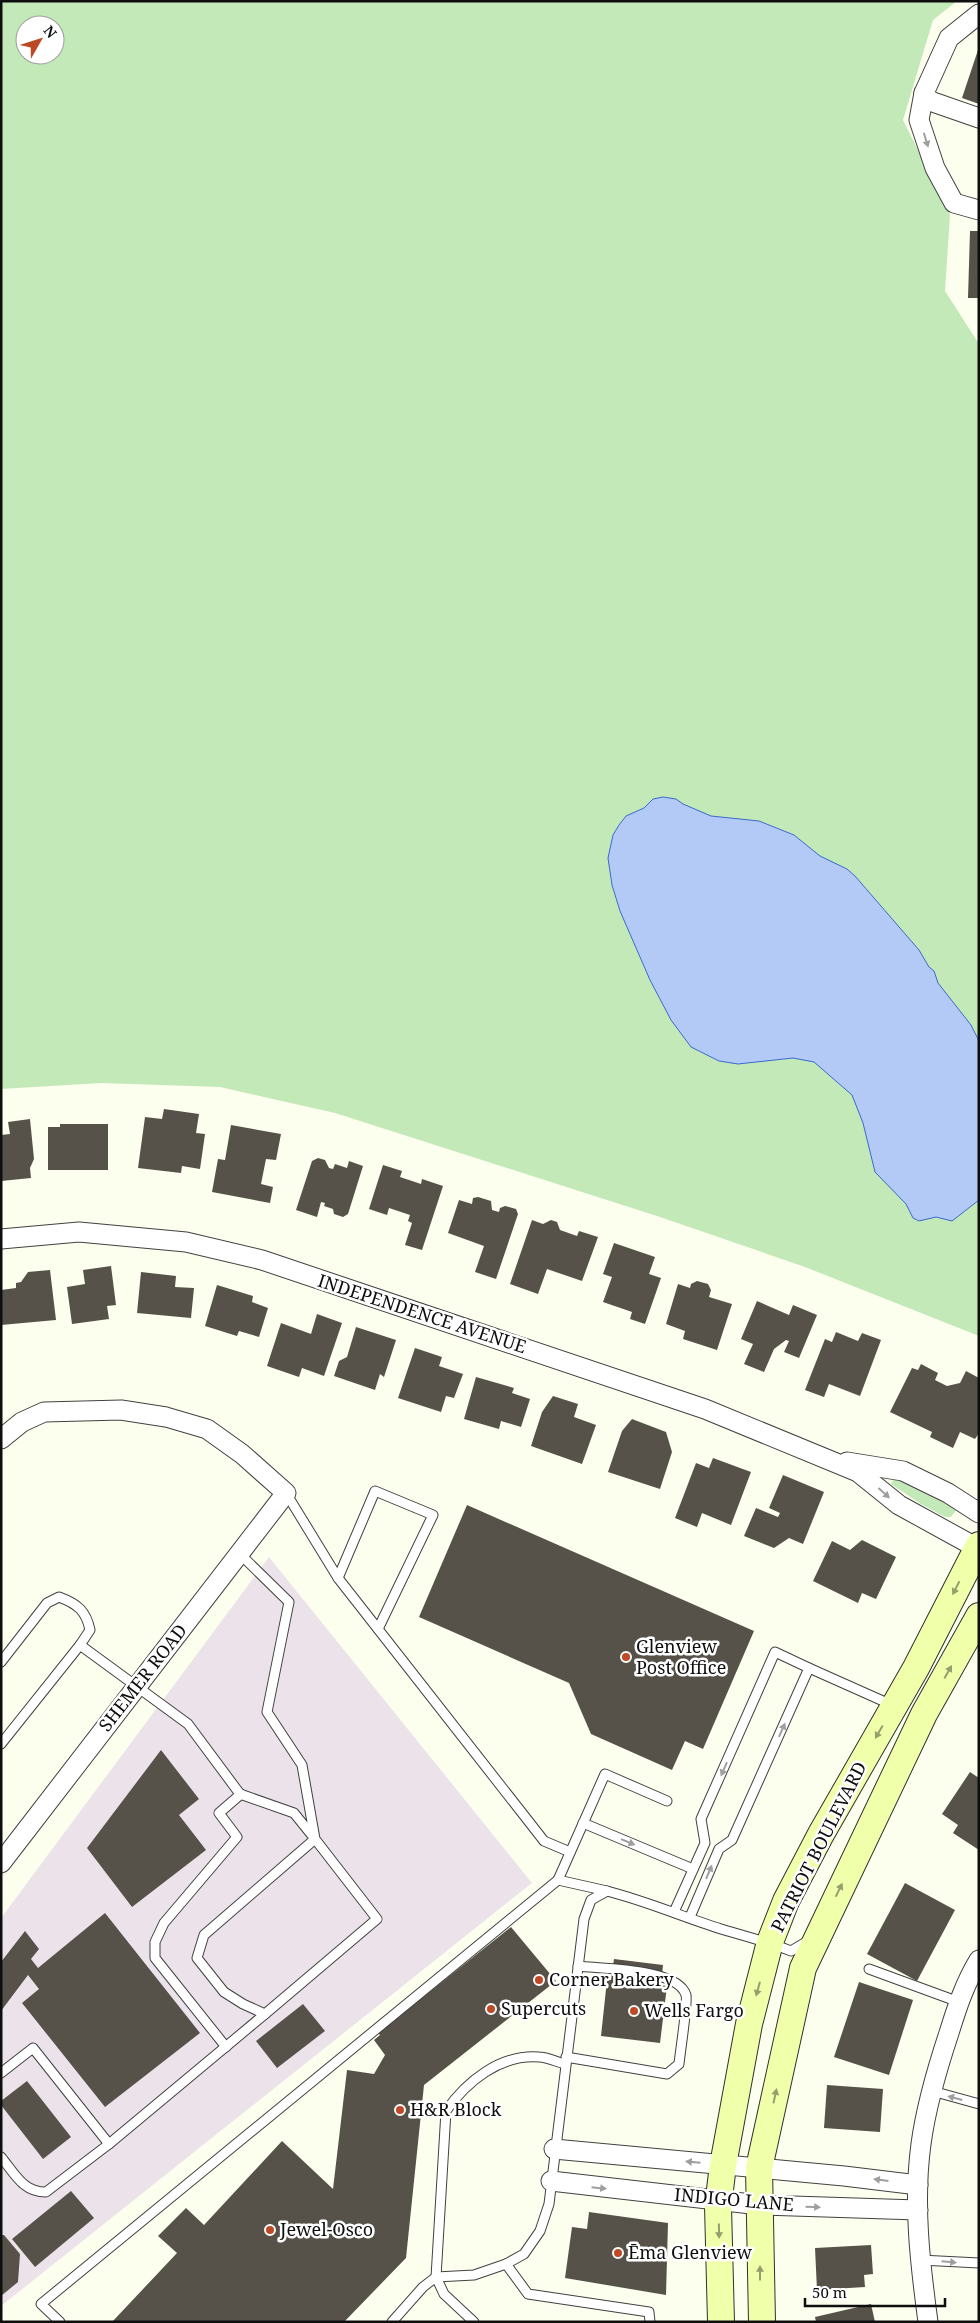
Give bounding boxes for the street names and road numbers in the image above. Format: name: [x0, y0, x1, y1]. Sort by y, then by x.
street label: INDEPENDENCE AVENUE: [315, 1268, 530, 1358]
street label: SHEMER ROAD: [93, 1619, 192, 1736]
street label: PATRIOT BOULEVARD: [765, 1757, 872, 1936]
street label: INDIGO LANE: [673, 2182, 795, 2216]

